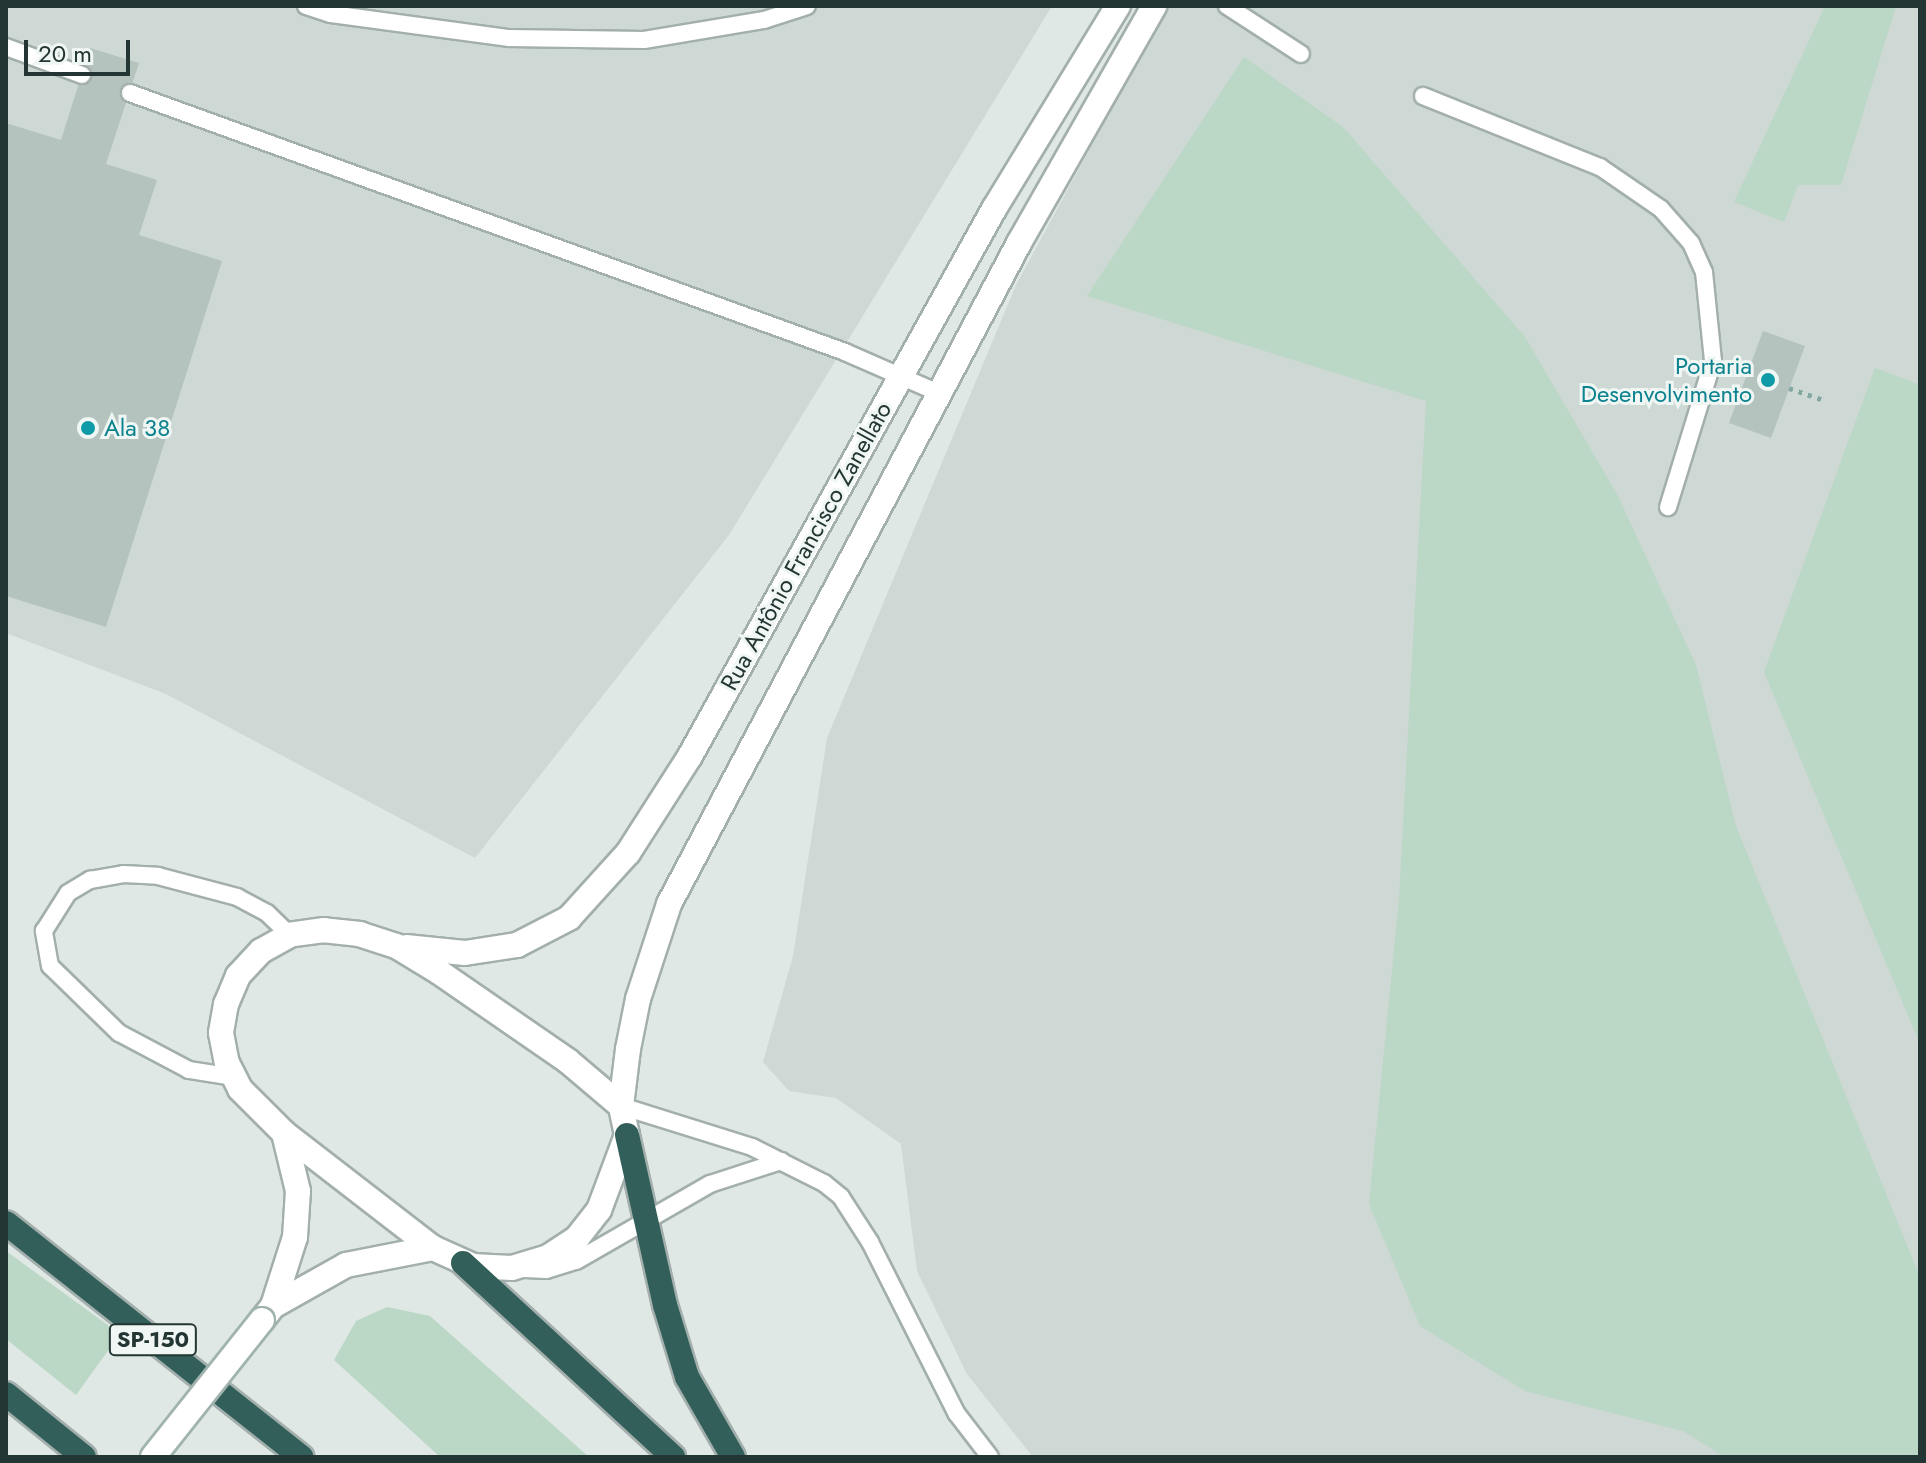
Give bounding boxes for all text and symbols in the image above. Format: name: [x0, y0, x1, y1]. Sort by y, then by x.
scale bar: [28, 24, 134, 74]
text: 20 m: [38, 36, 92, 71]
place label: Portaria Desenvolvimento: [1581, 352, 1752, 408]
marker: Portaria Desenvolvimento: [1759, 371, 1777, 389]
street label: Rua Antônio Francisco Zanellato: [715, 397, 897, 695]
place label: Ala 38: [104, 414, 170, 442]
marker: Ala 38: [79, 419, 97, 437]
road number: SP-150: [107, 1322, 199, 1358]

